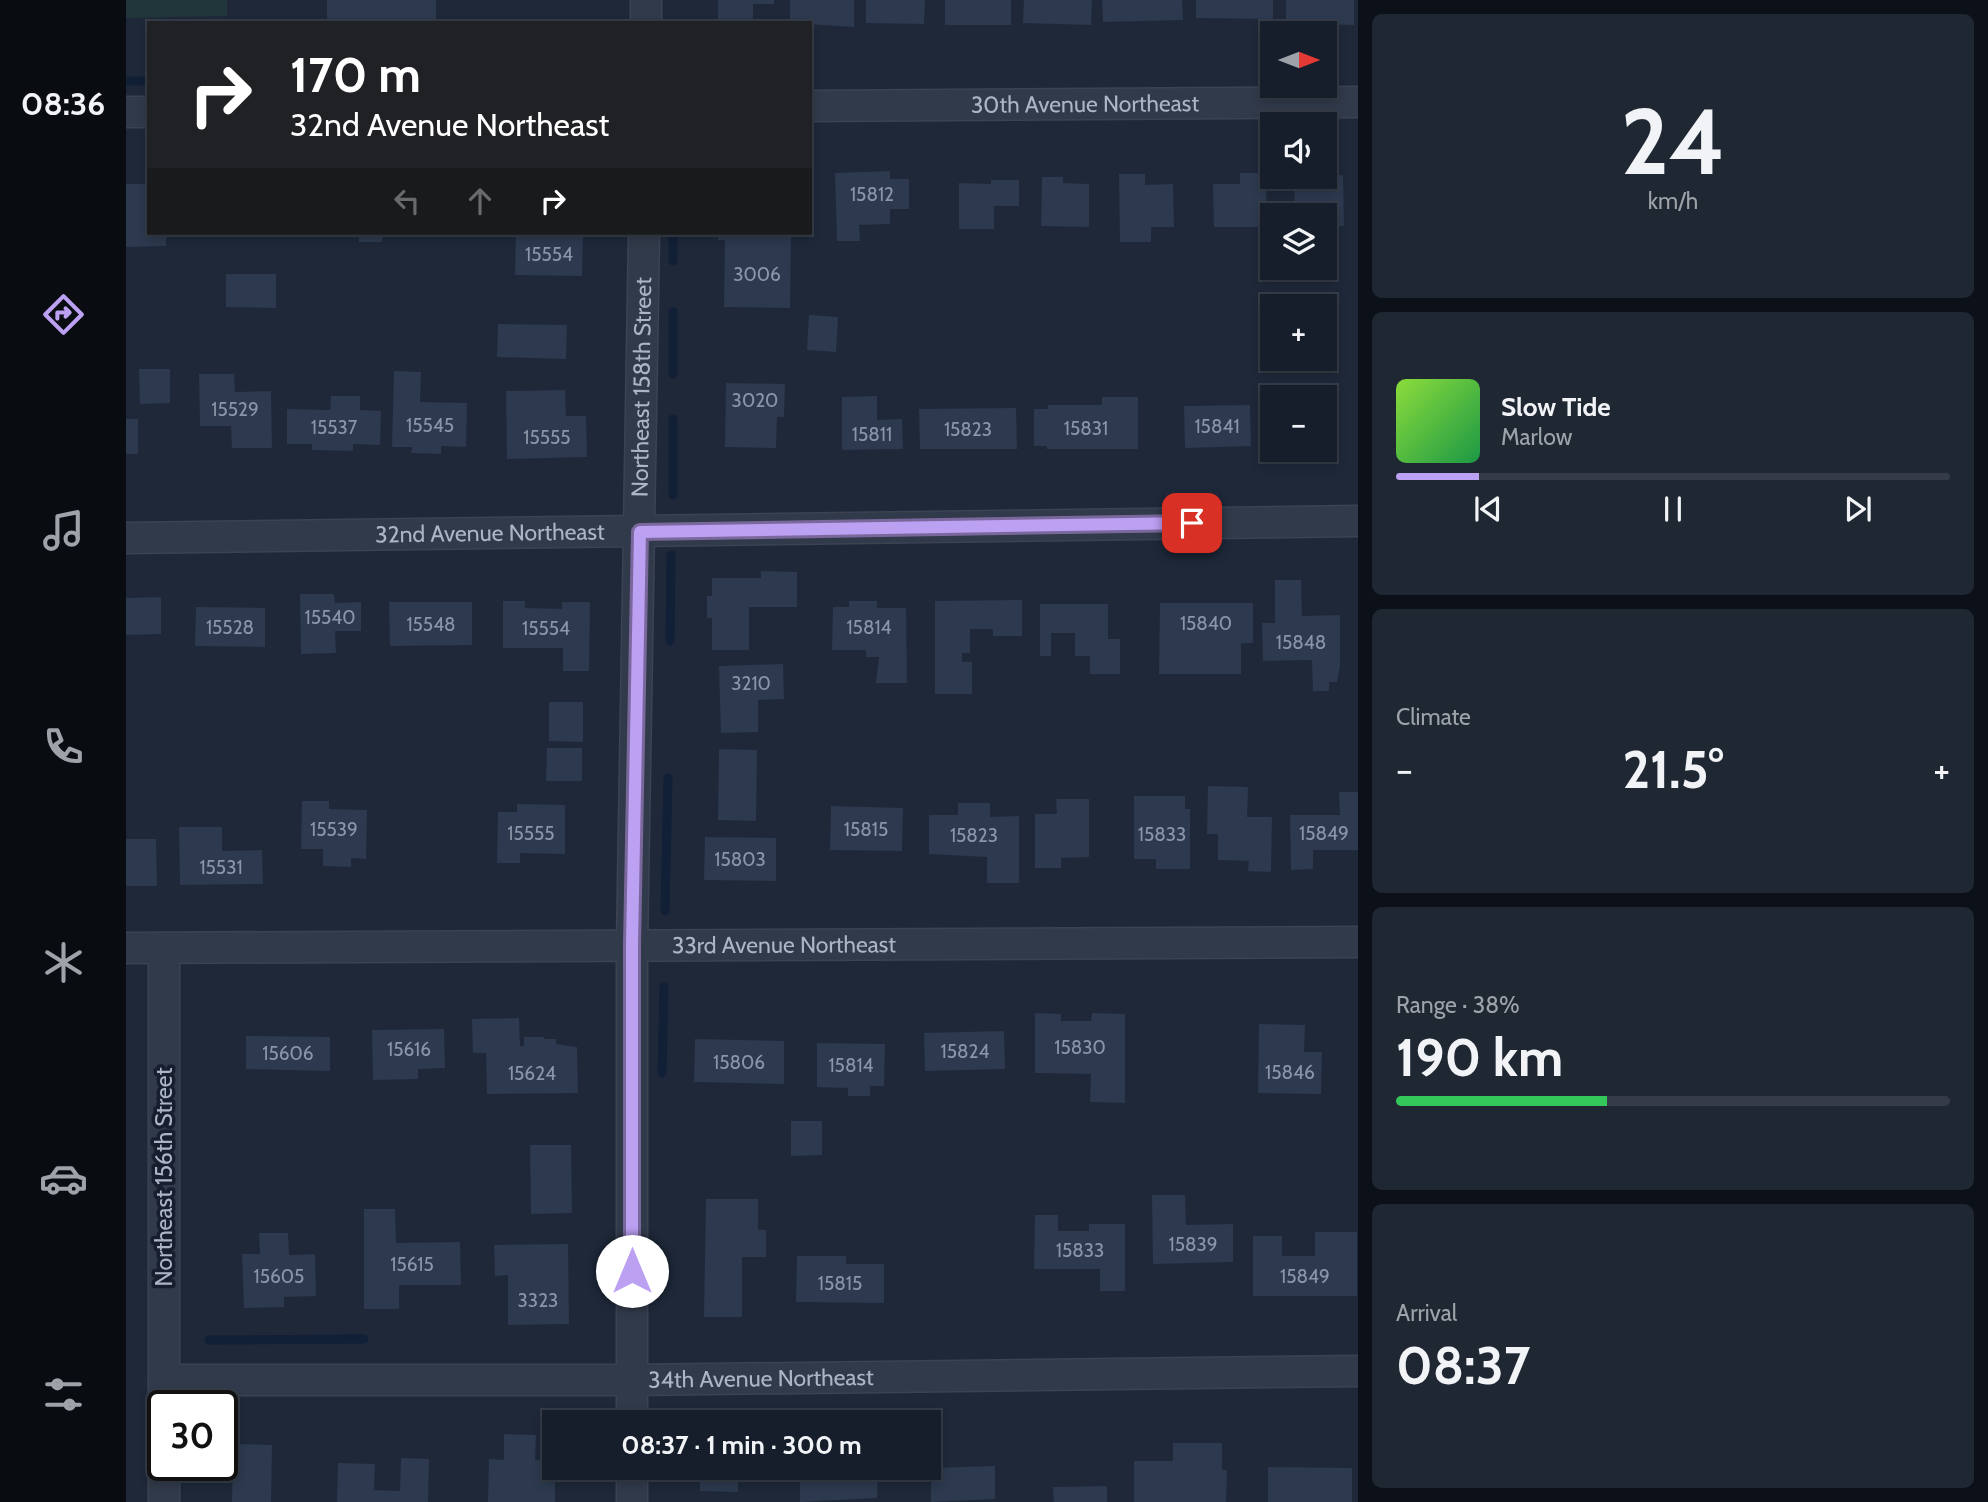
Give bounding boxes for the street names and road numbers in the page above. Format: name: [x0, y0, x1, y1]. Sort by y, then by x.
street label: 30th Avenue Northeast: [971, 89, 1199, 119]
street label: Northeast 158th Street: [626, 277, 657, 497]
street label: 32nd Avenue Northeast: [375, 517, 605, 549]
street label: 33rd Avenue Northeast: [672, 930, 896, 959]
street label: Northeast 156th Street: [150, 1067, 178, 1286]
street label: 34th Avenue Northeast: [648, 1363, 874, 1394]

